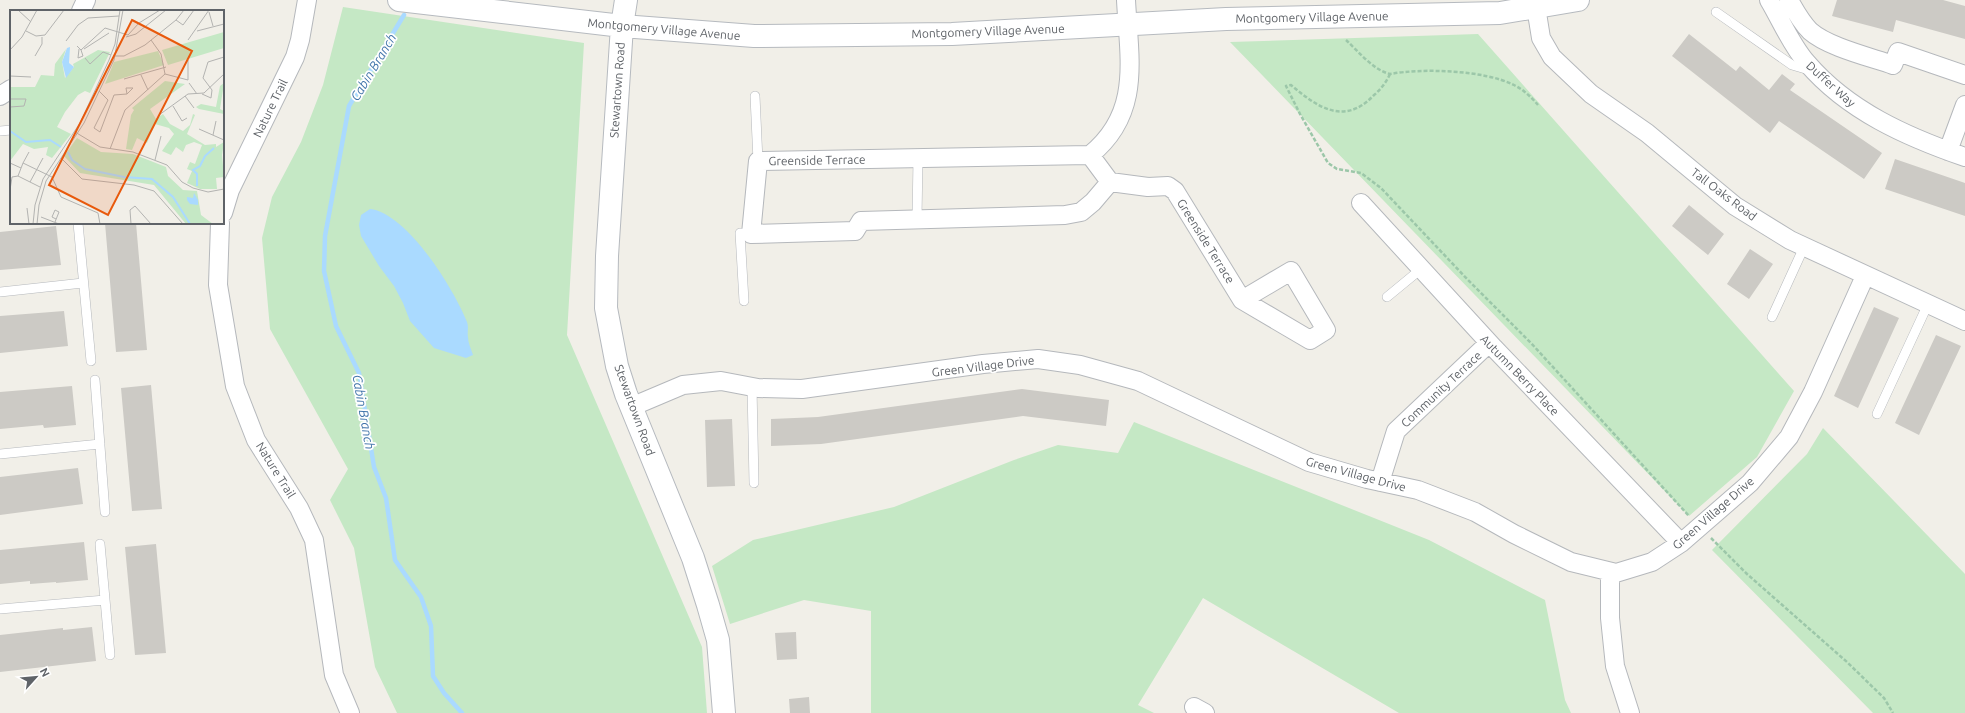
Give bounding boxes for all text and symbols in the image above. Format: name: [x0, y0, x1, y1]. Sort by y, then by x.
street label: Montgomery Village Avenue: [1235, 9, 1389, 25]
inset map: [10, 10, 224, 224]
street label: Montgomery Village Avenue: [587, 16, 741, 42]
street label: Montgomery Village Avenue: [911, 22, 1065, 40]
water label: Cabin Branch: [347, 31, 399, 103]
street label: Stewartown Road: [607, 42, 627, 138]
street label: Duffer Way: [1804, 59, 1858, 109]
street label: Nature Trail: [250, 77, 290, 139]
street label: Greenside Terrace: [768, 153, 866, 167]
street label: Tall Oaks Road: [1689, 165, 1759, 223]
street label: Greenside Terrace: [1175, 196, 1237, 286]
street label: Autumn Berry Place: [1478, 332, 1562, 418]
street label: Community Terrace: [1398, 348, 1484, 430]
street label: Green Village Drive: [931, 353, 1035, 379]
street label: Stewartown Road: [612, 363, 658, 457]
water label: Cabin Branch: [351, 373, 377, 451]
street label: Nature Trail: [254, 440, 298, 500]
street label: Green Village Drive: [1304, 454, 1408, 494]
street label: Green Village Drive: [1670, 474, 1756, 552]
north arrow: [16, 657, 56, 697]
text: N: [38, 666, 52, 679]

